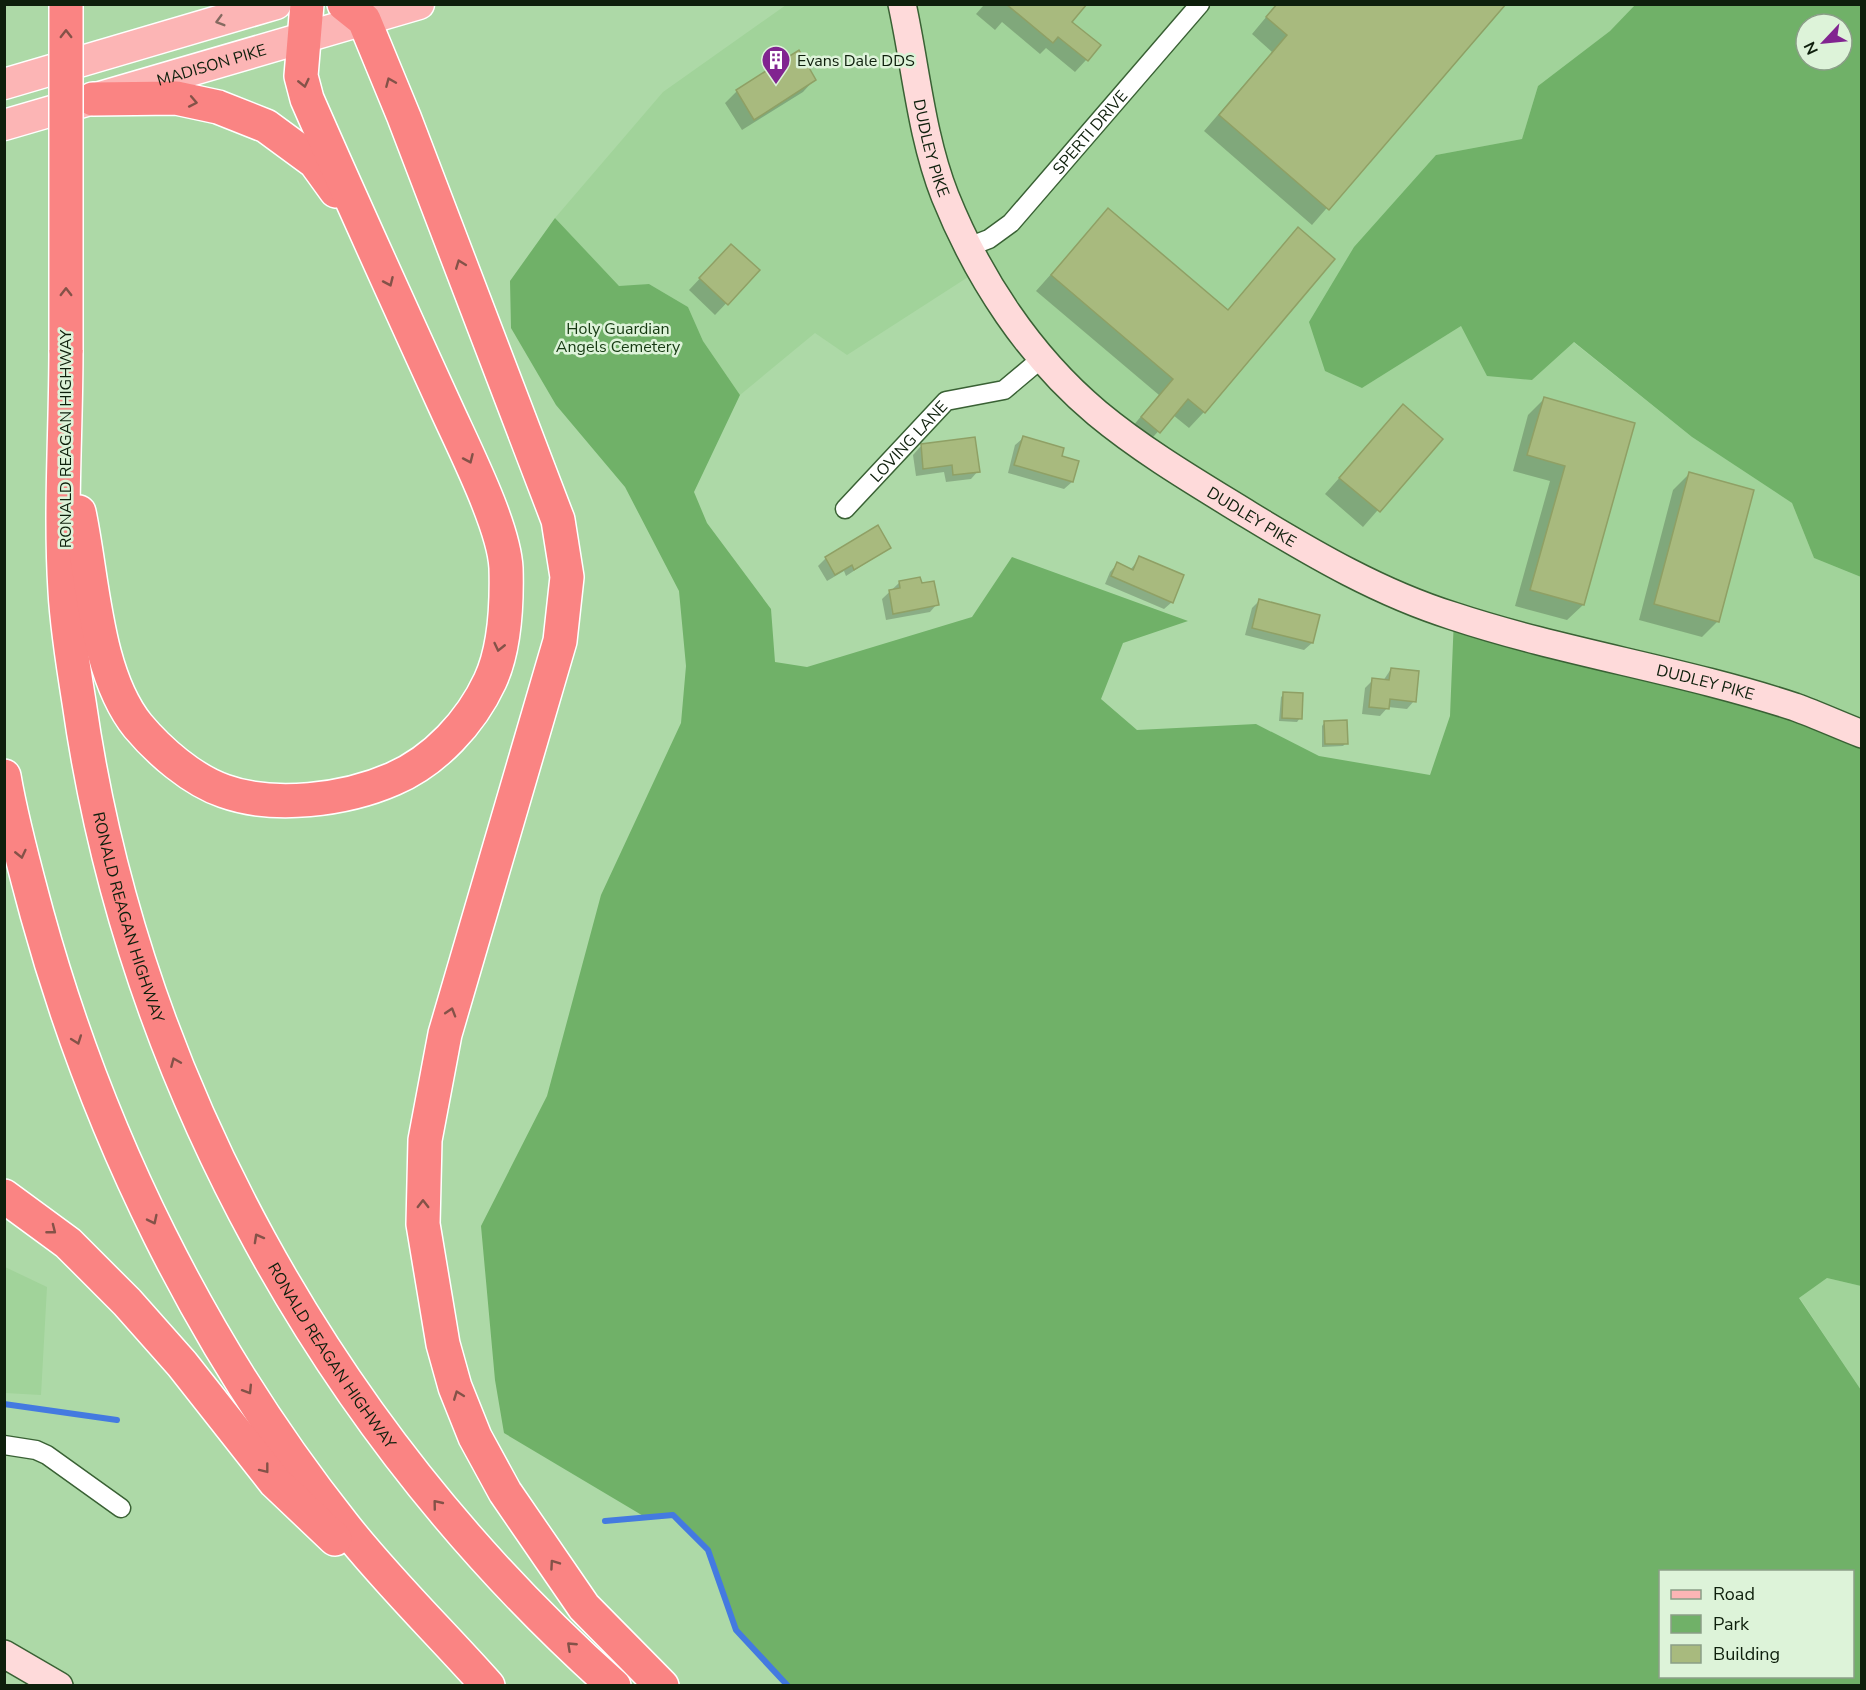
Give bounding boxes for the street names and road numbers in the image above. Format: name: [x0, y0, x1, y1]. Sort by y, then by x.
street label: MADISON PIKE: [154, 39, 269, 92]
street label: SPERTI DRIVE: [1048, 86, 1133, 179]
street label: DUDLEY PIKE: [908, 97, 954, 200]
street label: RONALD REAGAN HIGHWAY: [55, 329, 77, 548]
street label: LOVING LANE: [866, 396, 953, 487]
street label: DUDLEY PIKE: [1203, 482, 1300, 553]
street label: DUDLEY PIKE: [1654, 660, 1757, 706]
street label: RONALD REAGAN HIGHWAY: [87, 810, 170, 1026]
street label: RONALD REAGAN HIGHWAY: [262, 1259, 401, 1454]

